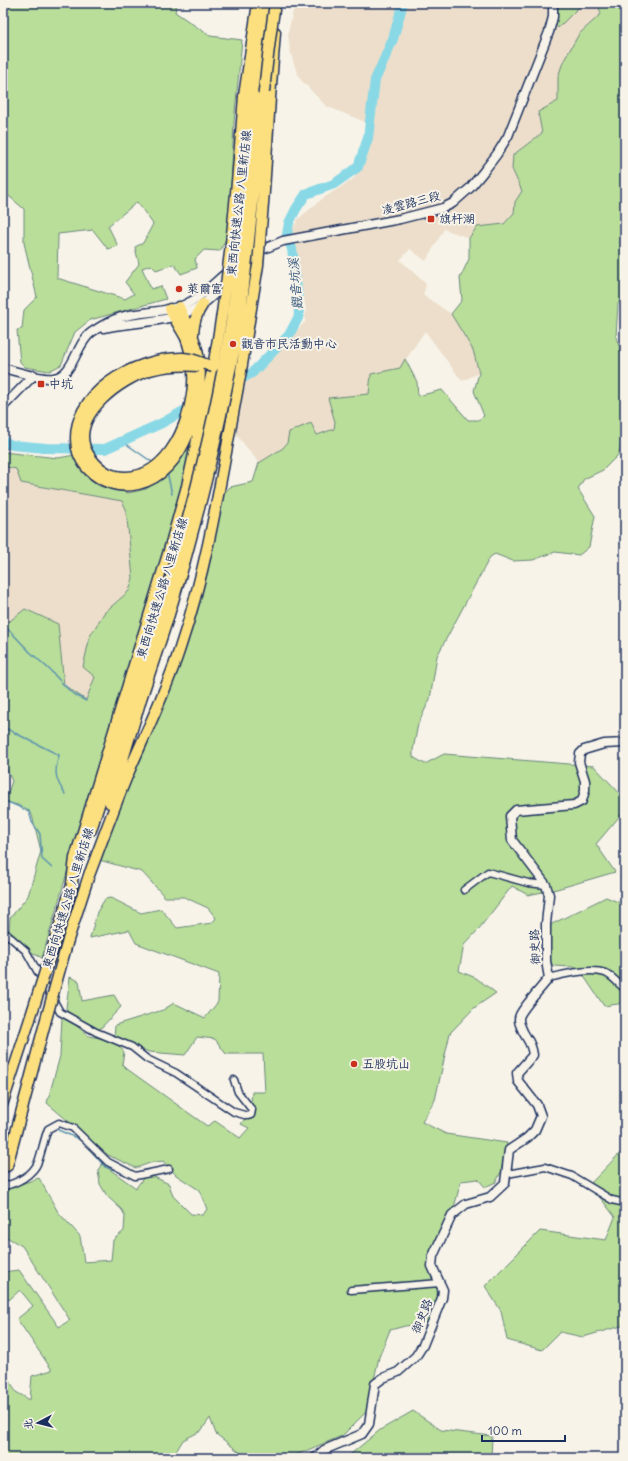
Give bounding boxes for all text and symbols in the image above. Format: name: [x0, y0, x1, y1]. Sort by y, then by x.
street label: 東西向快速公路 八里新店線: [223, 129, 254, 277]
street label: 凌雲路三段: [380, 188, 442, 218]
place label: 旗杆湖: [439, 211, 475, 226]
marker: 旗杆湖: [426, 214, 436, 224]
water label: 觀音坑溪: [285, 256, 306, 311]
place label: 萊爾富: [187, 281, 223, 296]
marker: 萊爾富: [174, 284, 184, 294]
place label: 觀音市民活動中心: [241, 336, 337, 351]
marker: 觀音市民活動中心: [228, 339, 238, 349]
place label: 中坑: [49, 376, 73, 391]
marker: 中坑: [36, 379, 46, 389]
street label: 東西向快速公路 八里新店線: [133, 515, 190, 660]
street label: 東西向快速公路 八里新店線: [39, 825, 96, 970]
street label: 御史路: [526, 929, 543, 965]
place label: 五股坑山: [362, 1056, 410, 1071]
marker: 五股坑山: [349, 1059, 359, 1069]
street label: 御史路: [408, 1296, 435, 1335]
north arrow: [18, 1403, 58, 1443]
scale bar: [482, 1417, 565, 1443]
text: 北: [20, 1418, 36, 1431]
text: 100 m: [488, 1423, 522, 1438]

